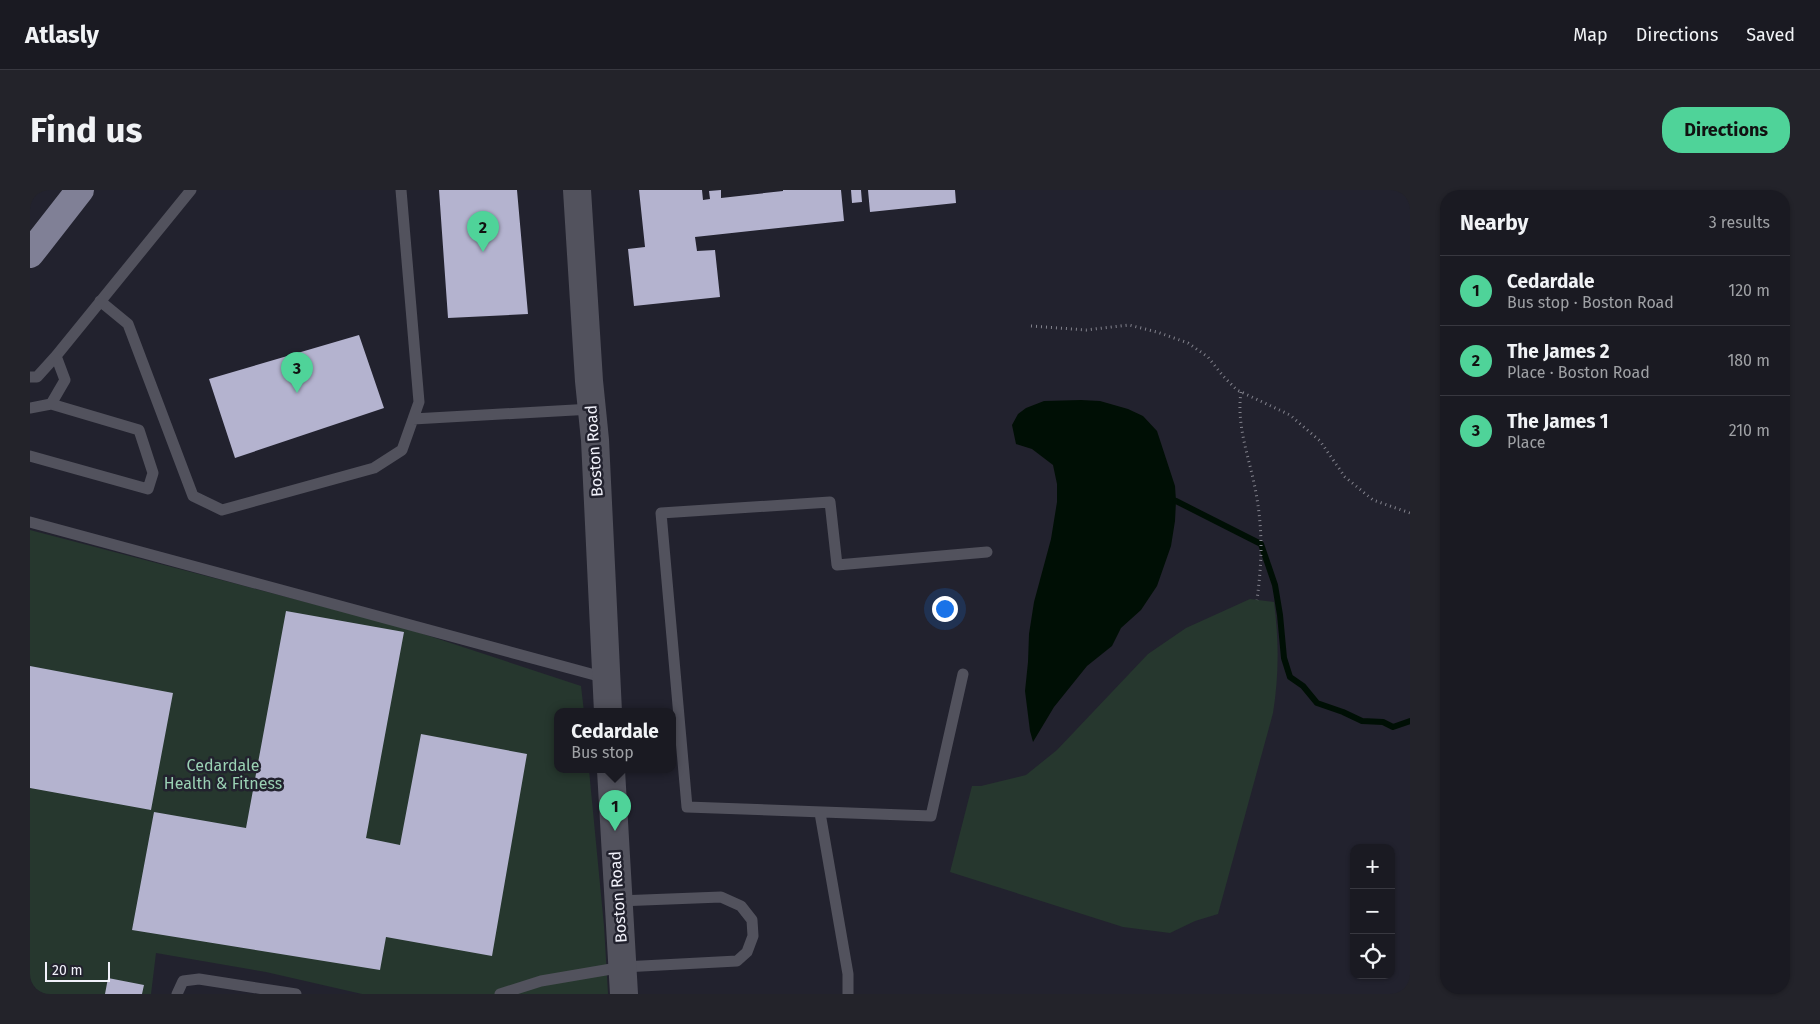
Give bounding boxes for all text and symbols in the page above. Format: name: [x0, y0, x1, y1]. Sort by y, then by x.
text: Atlasly: [25, 21, 99, 49]
text: Map: [1573, 24, 1608, 46]
text: Directions: [1636, 24, 1718, 46]
text: Saved: [1746, 24, 1795, 46]
button: Directions: [1662, 107, 1790, 153]
text: Find us: [30, 109, 142, 151]
text: Nearby: [1460, 210, 1528, 236]
pin: 2: [467, 211, 499, 252]
text: 3 results: [1709, 213, 1770, 232]
text: Cedardale: [1507, 270, 1595, 293]
text: 1: [1472, 281, 1480, 300]
text: 120 m: [1728, 281, 1770, 300]
text: Bus stop · Boston Road: [1507, 293, 1674, 312]
text: The James 2: [1507, 340, 1610, 363]
text: 2: [1472, 351, 1480, 370]
text: 180 m: [1727, 351, 1770, 370]
pin: 3: [281, 352, 313, 393]
text: Place · Boston Road: [1507, 363, 1650, 382]
street label: Boston Road: [581, 404, 607, 498]
text: The James 1: [1507, 410, 1609, 433]
text: 3: [1472, 421, 1480, 440]
text: 210 m: [1729, 421, 1770, 440]
text: Place: [1507, 433, 1546, 452]
your location: [932, 596, 958, 622]
popup: [554, 708, 676, 773]
text: Cedardale: [571, 720, 659, 743]
text: Bus stop: [571, 743, 634, 762]
park label: Cedardale Health & Fitness: [164, 756, 282, 793]
pin: 1: [599, 790, 631, 831]
map controls: [1350, 844, 1395, 979]
button: +: [1350, 844, 1395, 889]
street label: Boston Road: [605, 850, 631, 944]
button: −: [1350, 889, 1395, 934]
button: locate: [1350, 934, 1395, 979]
scale bar: [45, 959, 110, 982]
text: 20 m: [52, 962, 82, 979]

